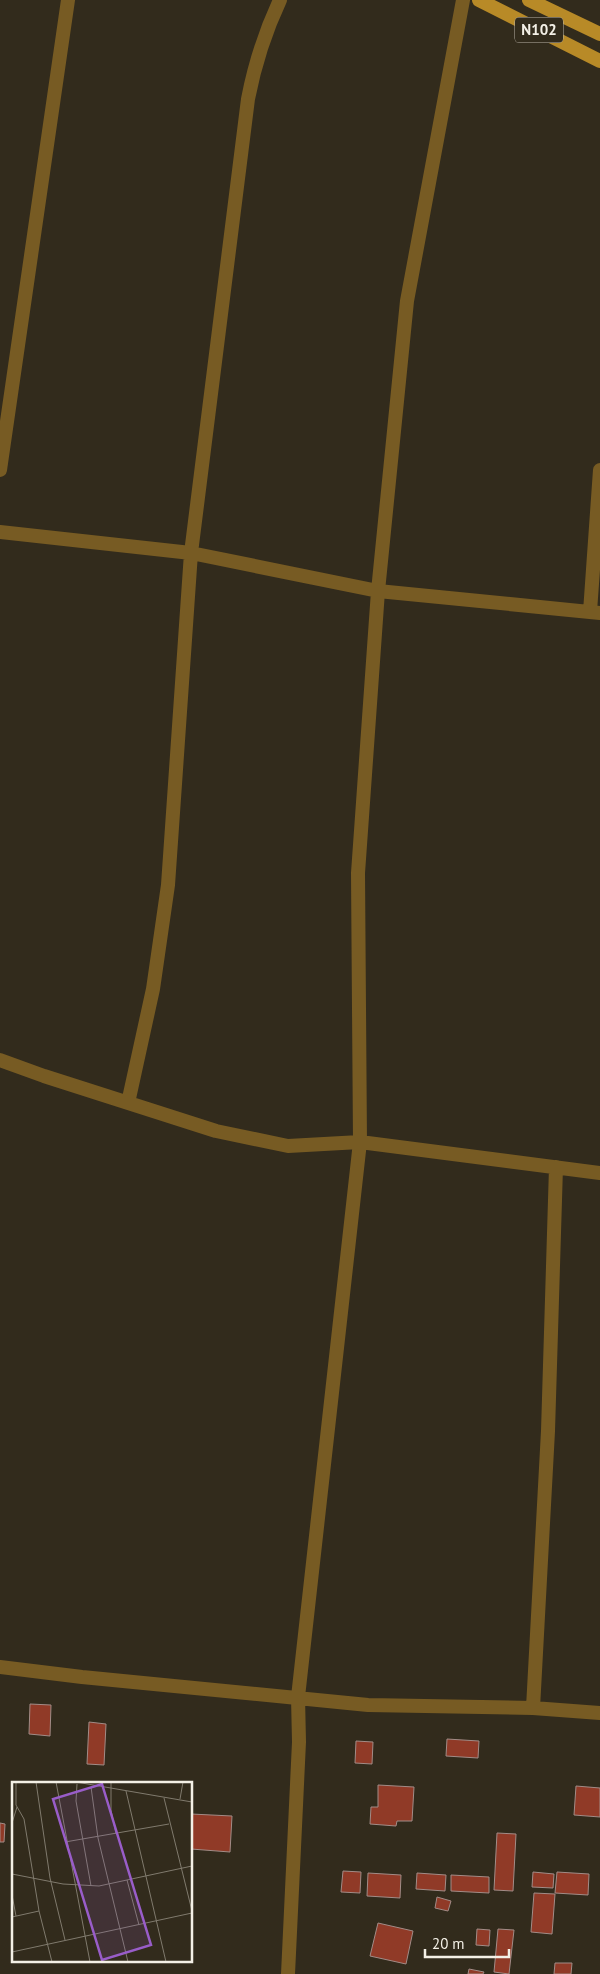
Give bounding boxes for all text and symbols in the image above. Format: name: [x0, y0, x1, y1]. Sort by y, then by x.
road number: N102: [515, 18, 563, 42]
inset map: [12, 1782, 192, 1962]
scale bar: [425, 1926, 509, 1958]
text: 20 m: [432, 1934, 465, 1953]

